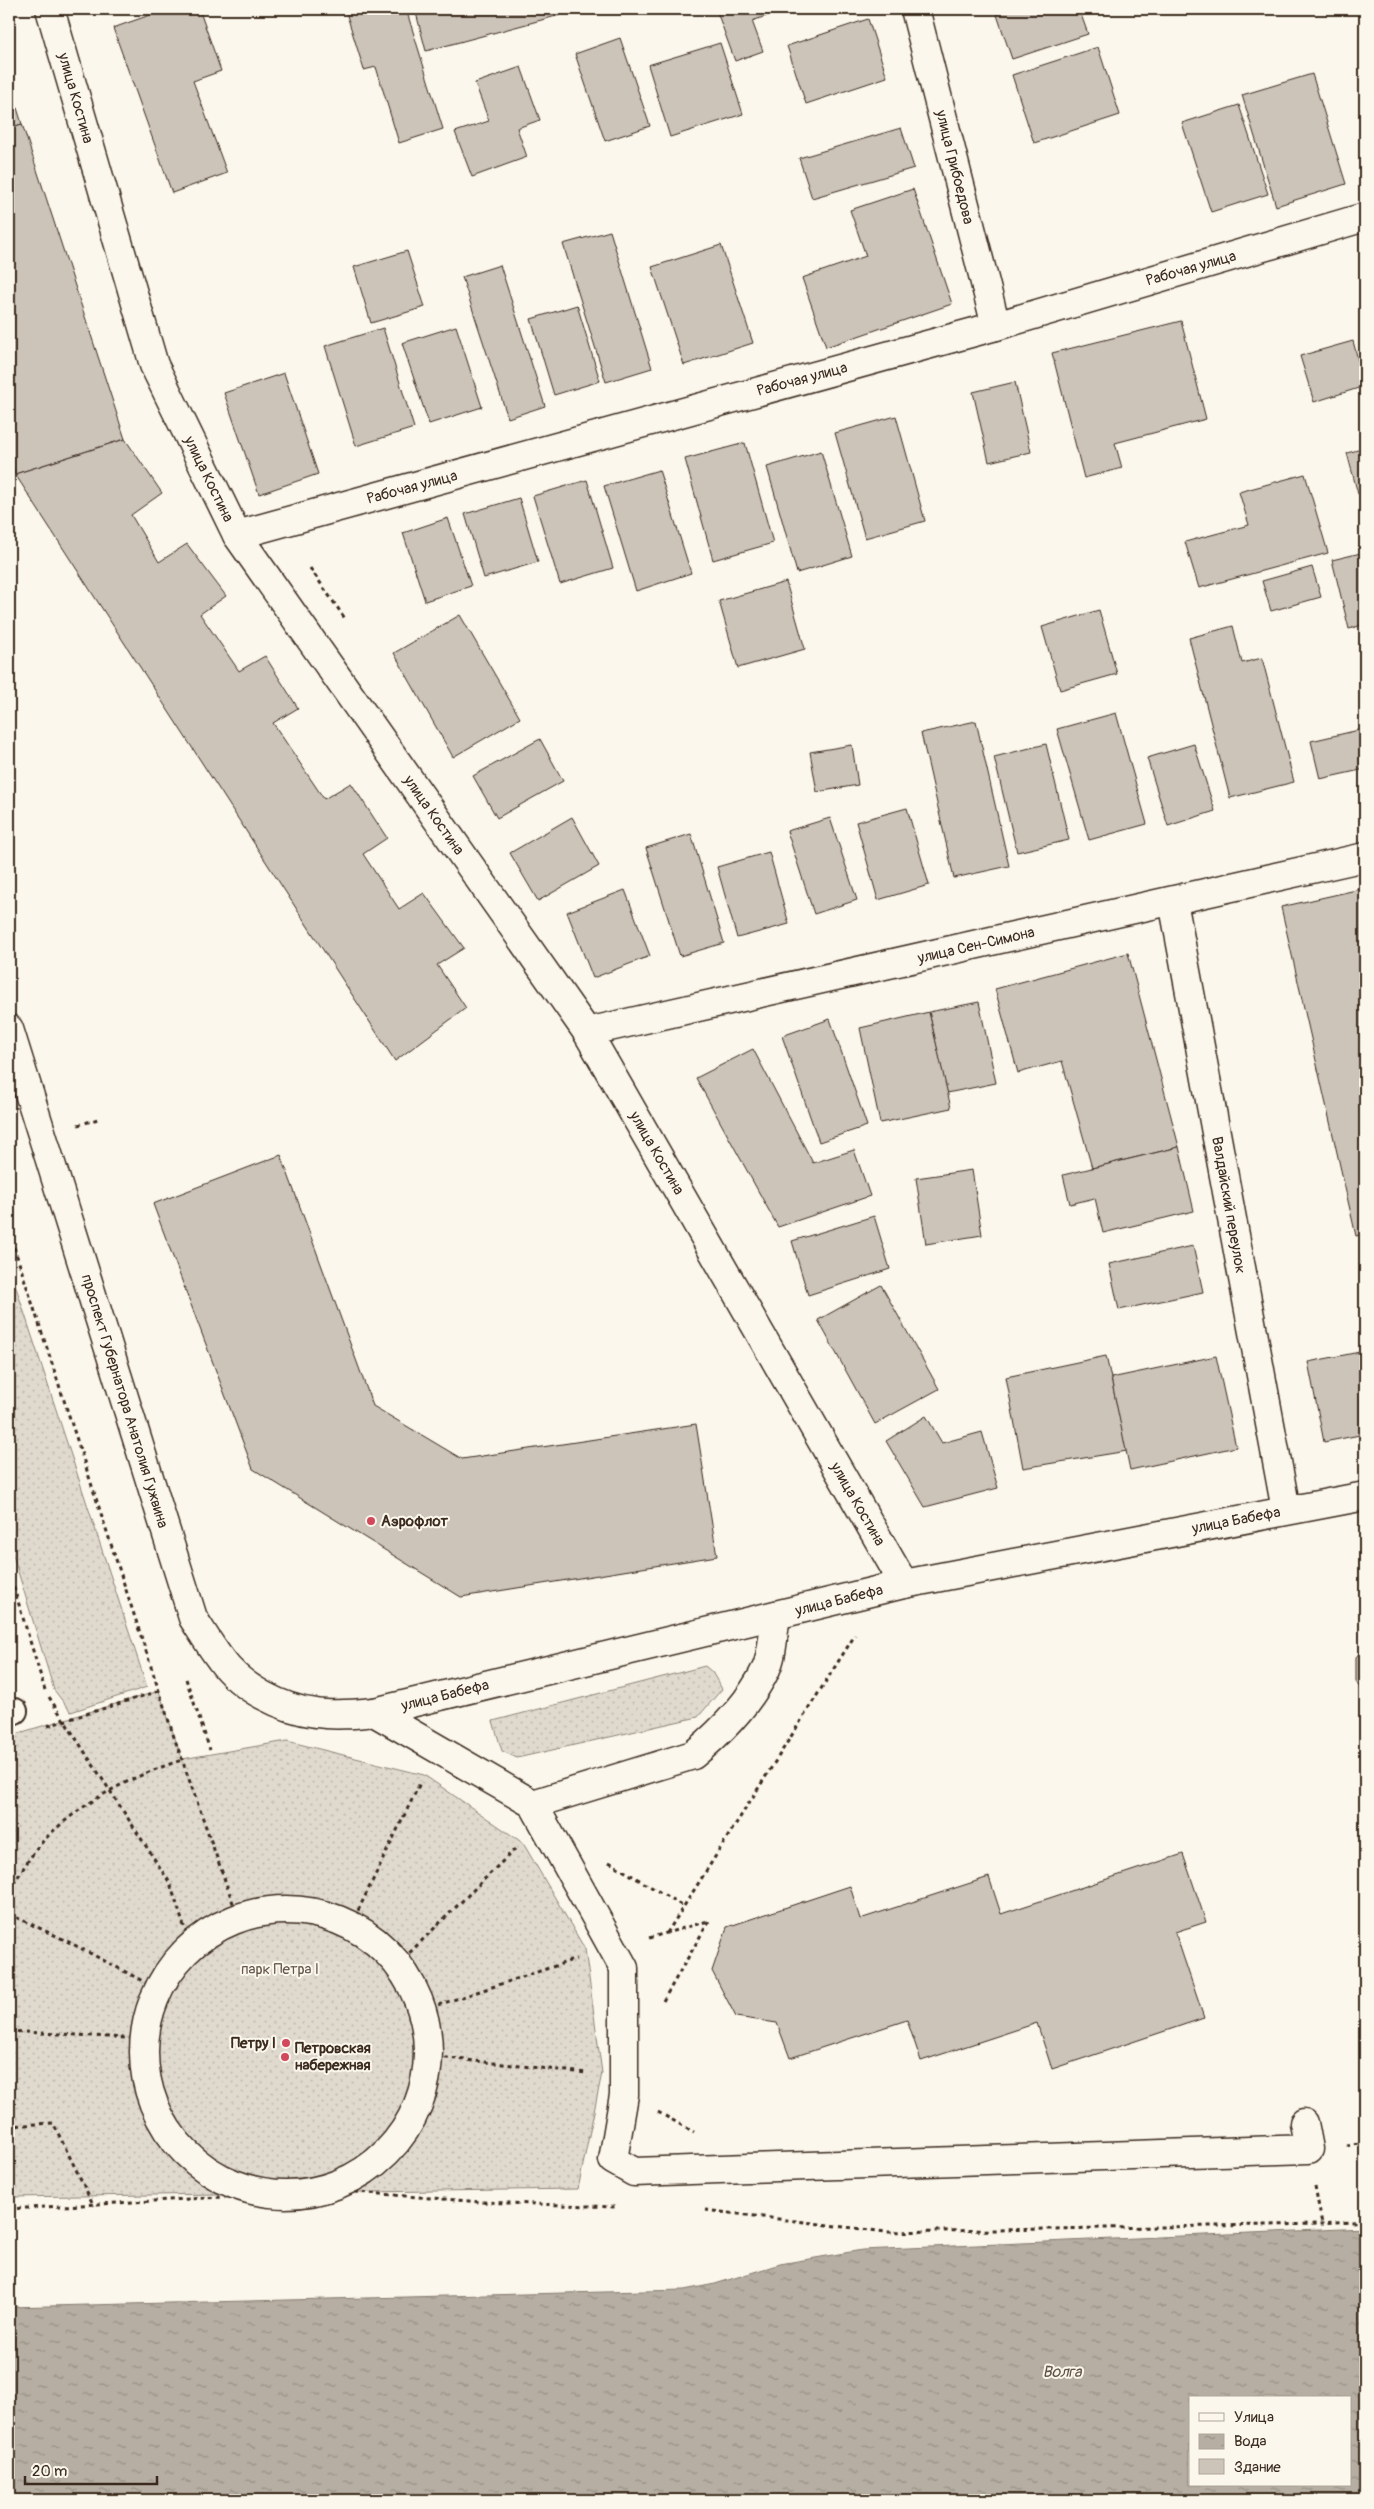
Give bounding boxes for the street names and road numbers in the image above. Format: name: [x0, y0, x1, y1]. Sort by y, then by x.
street label: улица Костина: [53, 50, 98, 146]
street label: улица Грибоедова: [931, 107, 978, 226]
street label: Рабочая улица: [1144, 247, 1238, 290]
street label: Рабочая улица: [755, 358, 849, 401]
street label: улица Костина: [179, 432, 238, 525]
street label: Рабочая улица: [365, 466, 459, 509]
street label: улица Костина: [398, 771, 468, 859]
street label: улица Сен-Симона: [915, 923, 1036, 968]
street label: улица Костина: [625, 1107, 688, 1198]
street label: Валдайский переулок: [1207, 1135, 1250, 1275]
street label: проспект Губернатора Анатолия Гужвина: [77, 1272, 172, 1530]
street label: улица Костина: [826, 1458, 889, 1549]
street label: улица Бабефа: [1189, 1503, 1282, 1539]
street label: улица Бабефа: [792, 1580, 885, 1621]
street label: улица Бабефа: [398, 1675, 491, 1716]

